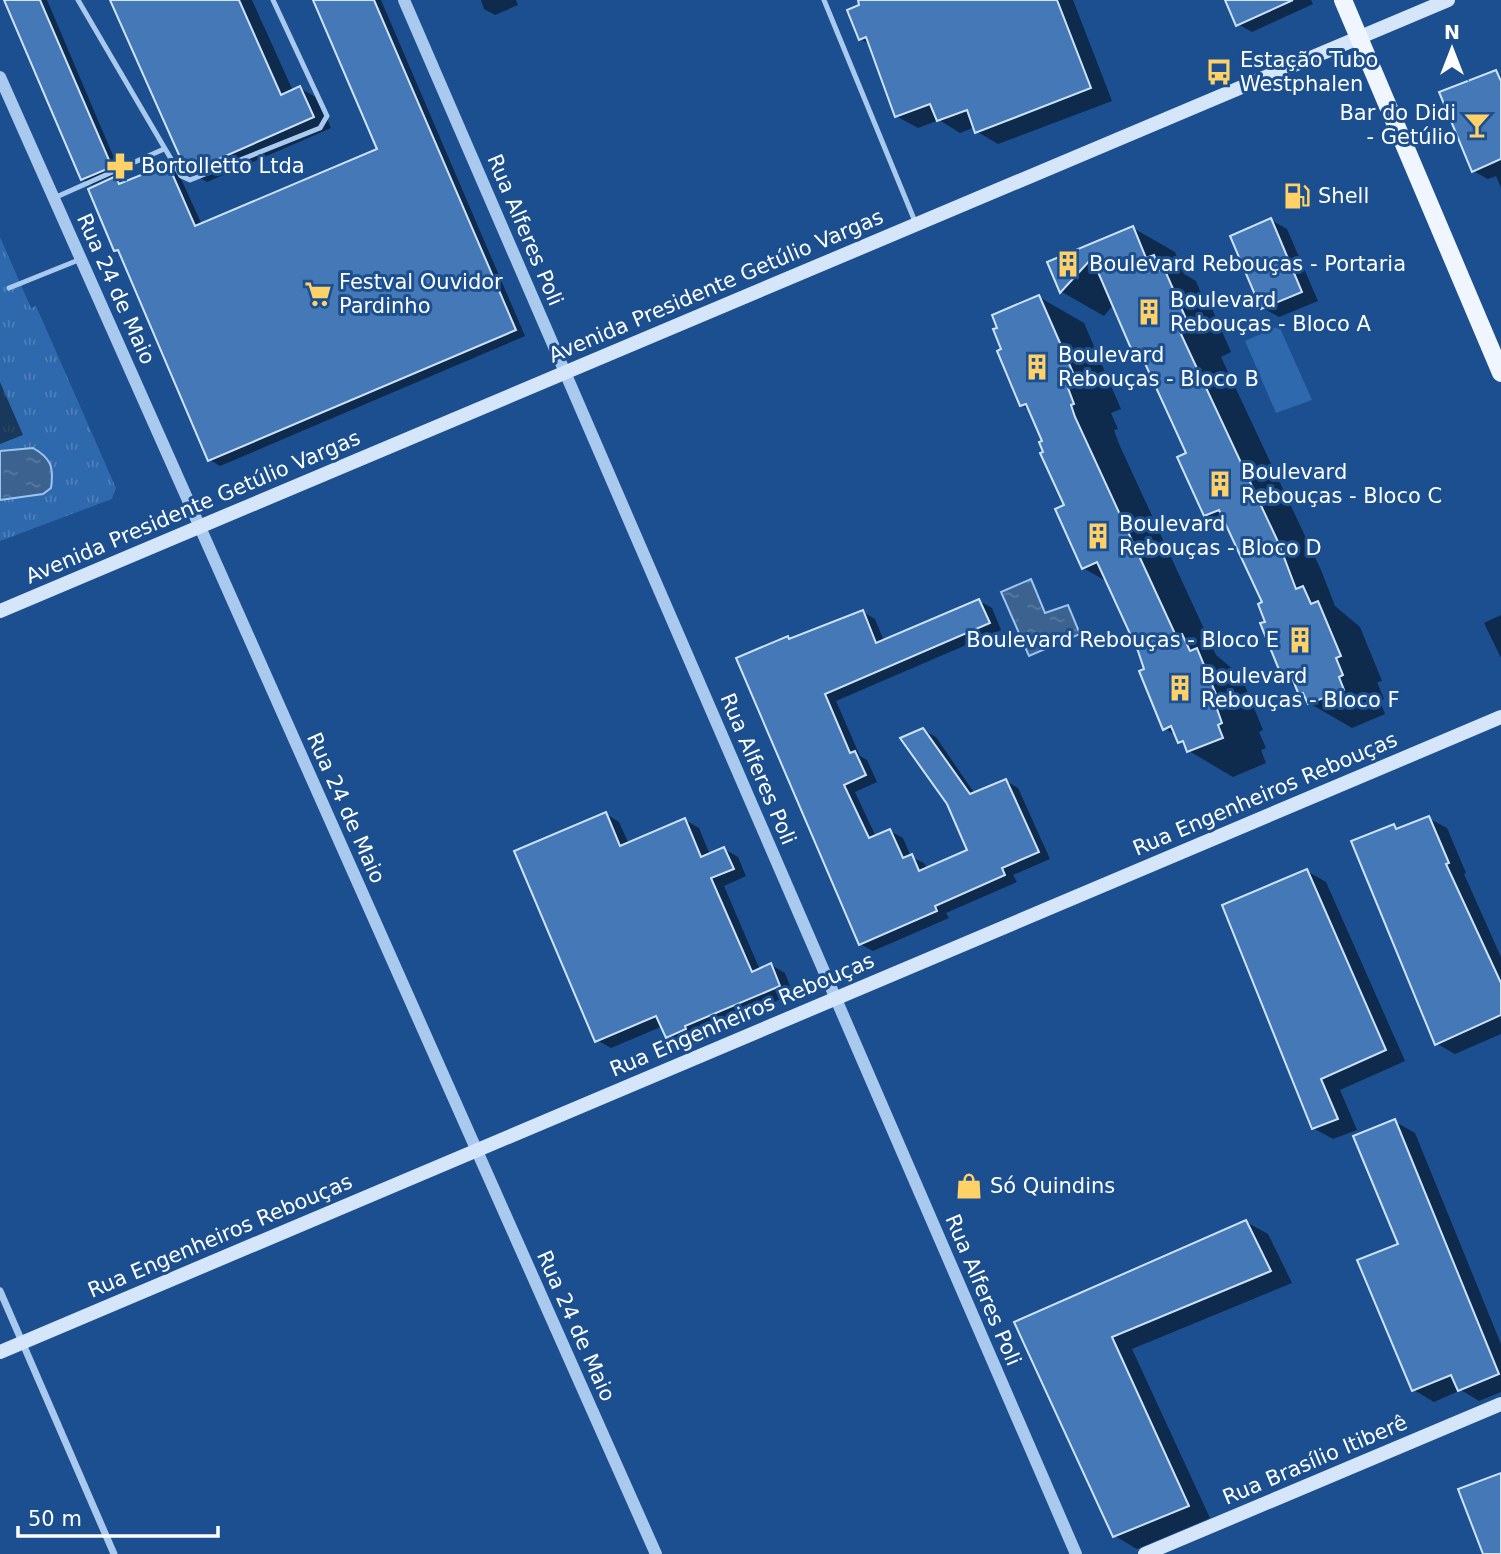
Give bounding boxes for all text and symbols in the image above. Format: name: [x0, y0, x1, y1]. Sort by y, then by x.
north arrow: [1417, 14, 1487, 84]
text: N: [1444, 21, 1460, 43]
place label: Estação Tubo Westphalen: [1240, 48, 1378, 96]
bus stop icon: Estação Tubo Westphalen: [1204, 57, 1234, 87]
place label: Bar do Didi - Getúlio: [1339, 101, 1456, 149]
bar icon: Bar do Didi - Getúlio: [1462, 110, 1492, 140]
pharmacy icon: Bortolletto Ltda: [105, 151, 135, 181]
street label: Rua Alferes Poli: [482, 151, 568, 309]
place label: Bortolletto Ltda: [141, 154, 305, 178]
fuel station icon: Shell: [1282, 181, 1312, 211]
place label: Shell: [1318, 184, 1369, 208]
street label: Avenida Presidente Getúlio Vargas: [545, 204, 887, 368]
street label: Rua 24 de Maio: [72, 210, 160, 368]
building icon: Boulevard Rebouças - Portaria: [1053, 249, 1083, 279]
place label: Boulevard Rebouças - Portaria: [1089, 252, 1406, 276]
place label: Festval Ouvidor Pardinho: [339, 270, 503, 318]
supermarket icon: Festval Ouvidor Pardinho: [303, 279, 333, 309]
place label: Boulevard Rebouças - Bloco A: [1170, 288, 1371, 336]
building icon: Boulevard Rebouças - Bloco A: [1134, 297, 1164, 327]
place label: Boulevard Rebouças - Bloco B: [1058, 343, 1259, 391]
building icon: Boulevard Rebouças - Bloco B: [1022, 352, 1052, 382]
street label: Avenida Presidente Getúlio Vargas: [22, 425, 364, 589]
place label: Boulevard Rebouças - Bloco C: [1241, 460, 1442, 508]
building icon: Boulevard Rebouças - Bloco C: [1205, 469, 1235, 499]
place label: Boulevard Rebouças - Bloco D: [1119, 512, 1322, 560]
building icon: Boulevard Rebouças - Bloco D: [1083, 521, 1113, 551]
building icon: Boulevard Rebouças - Bloco E: [1285, 625, 1315, 655]
place label: Boulevard Rebouças - Bloco E: [966, 628, 1279, 652]
place label: Boulevard Rebouças - Bloco F: [1201, 664, 1400, 712]
building icon: Boulevard Rebouças - Bloco F: [1165, 673, 1195, 703]
street label: Rua Alferes Poli: [715, 690, 801, 848]
street label: Rua Engenheiros Rebouças: [1129, 727, 1401, 861]
street label: Rua 24 de Maio: [302, 729, 390, 887]
street label: Rua Engenheiros Rebouças: [606, 948, 878, 1082]
street label: Rua Engenheiros Rebouças: [84, 1169, 356, 1303]
shop icon: Só Quindins: [954, 1171, 984, 1201]
place label: Só Quindins: [990, 1174, 1115, 1198]
street label: Rua Alferes Poli: [940, 1211, 1026, 1369]
street label: Rua 24 de Maio: [532, 1247, 620, 1405]
street label: Rua Brasílio Itiberê: [1219, 1410, 1411, 1510]
scale bar: [18, 1494, 217, 1538]
text: 50 m: [28, 1507, 82, 1531]

